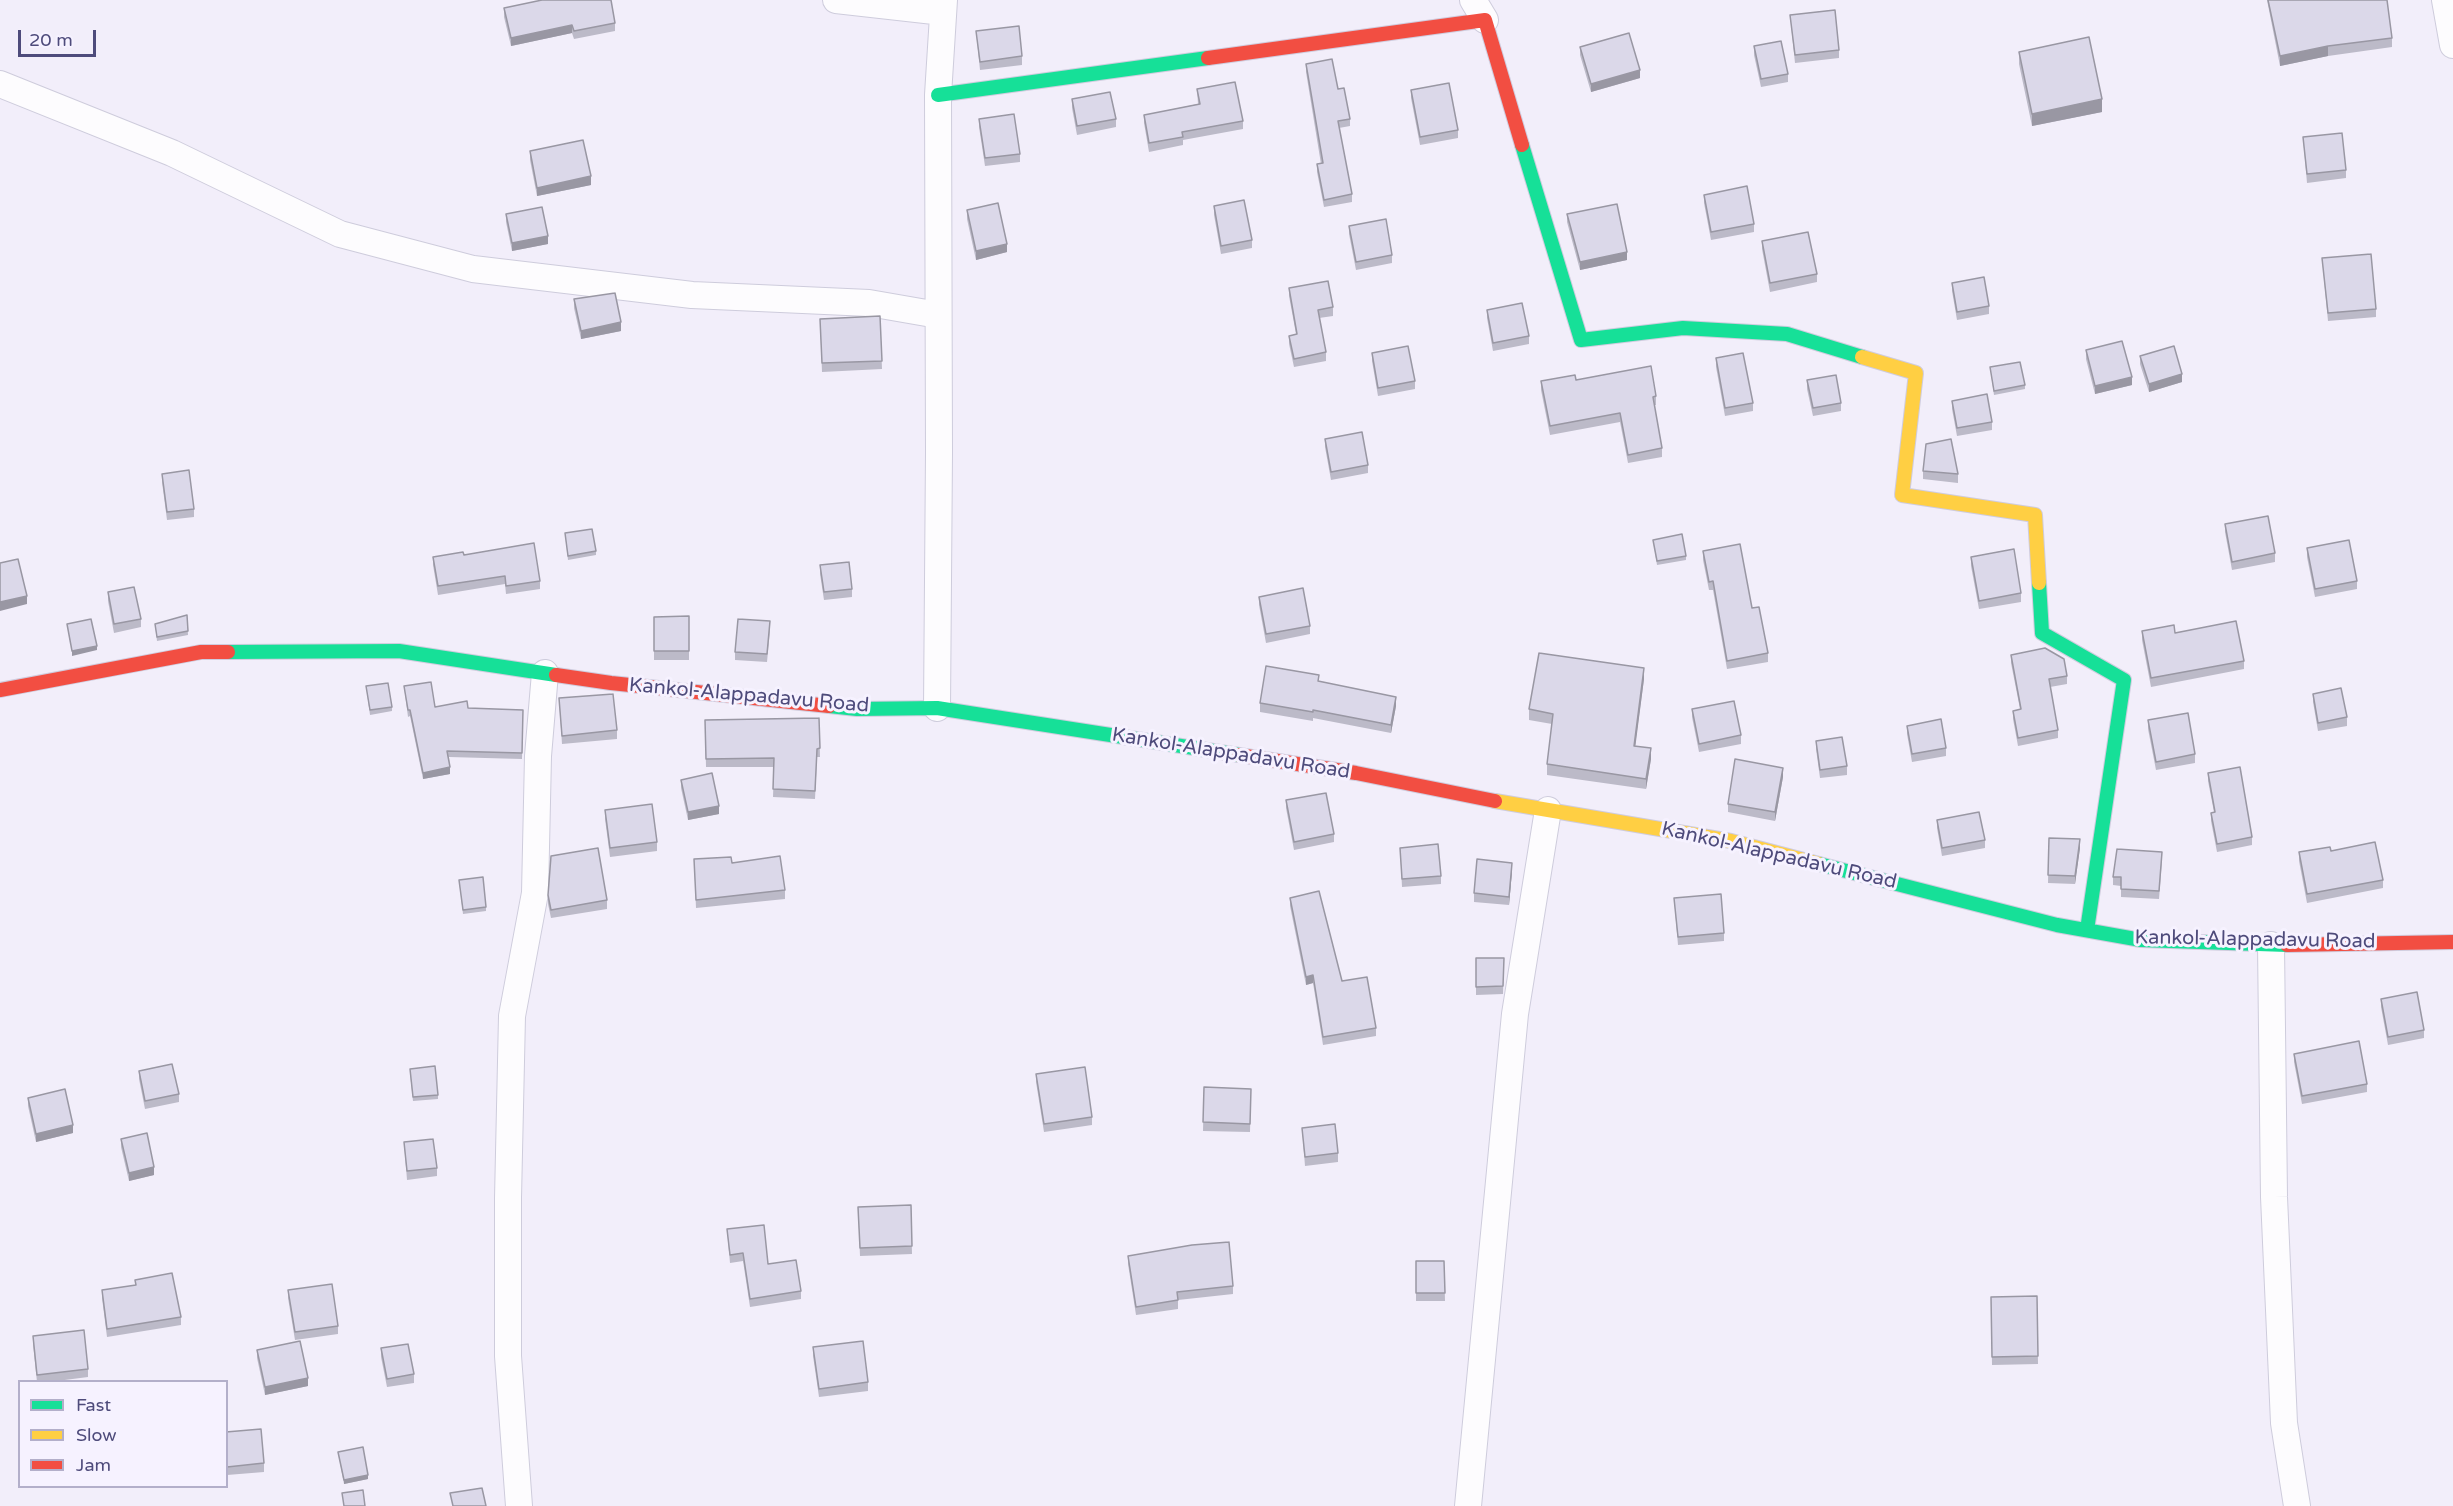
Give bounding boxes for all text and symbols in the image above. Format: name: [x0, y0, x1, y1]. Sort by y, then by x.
scale bar: [21, 18, 99, 56]
text: 20 m: [29, 29, 73, 51]
street label: Kankol-Alappadavu Road: [628, 674, 870, 718]
street label: Kankol-Alappadavu Road: [1110, 723, 1352, 785]
street label: Kankol-Alappadavu Road: [1659, 817, 1899, 895]
street label: Kankol-Alappadavu Road: [2134, 926, 2376, 954]
legend: [18, 1380, 228, 1488]
text: Fast: [76, 1394, 111, 1416]
text: Slow: [76, 1424, 117, 1446]
text: Jam: [76, 1454, 111, 1476]

